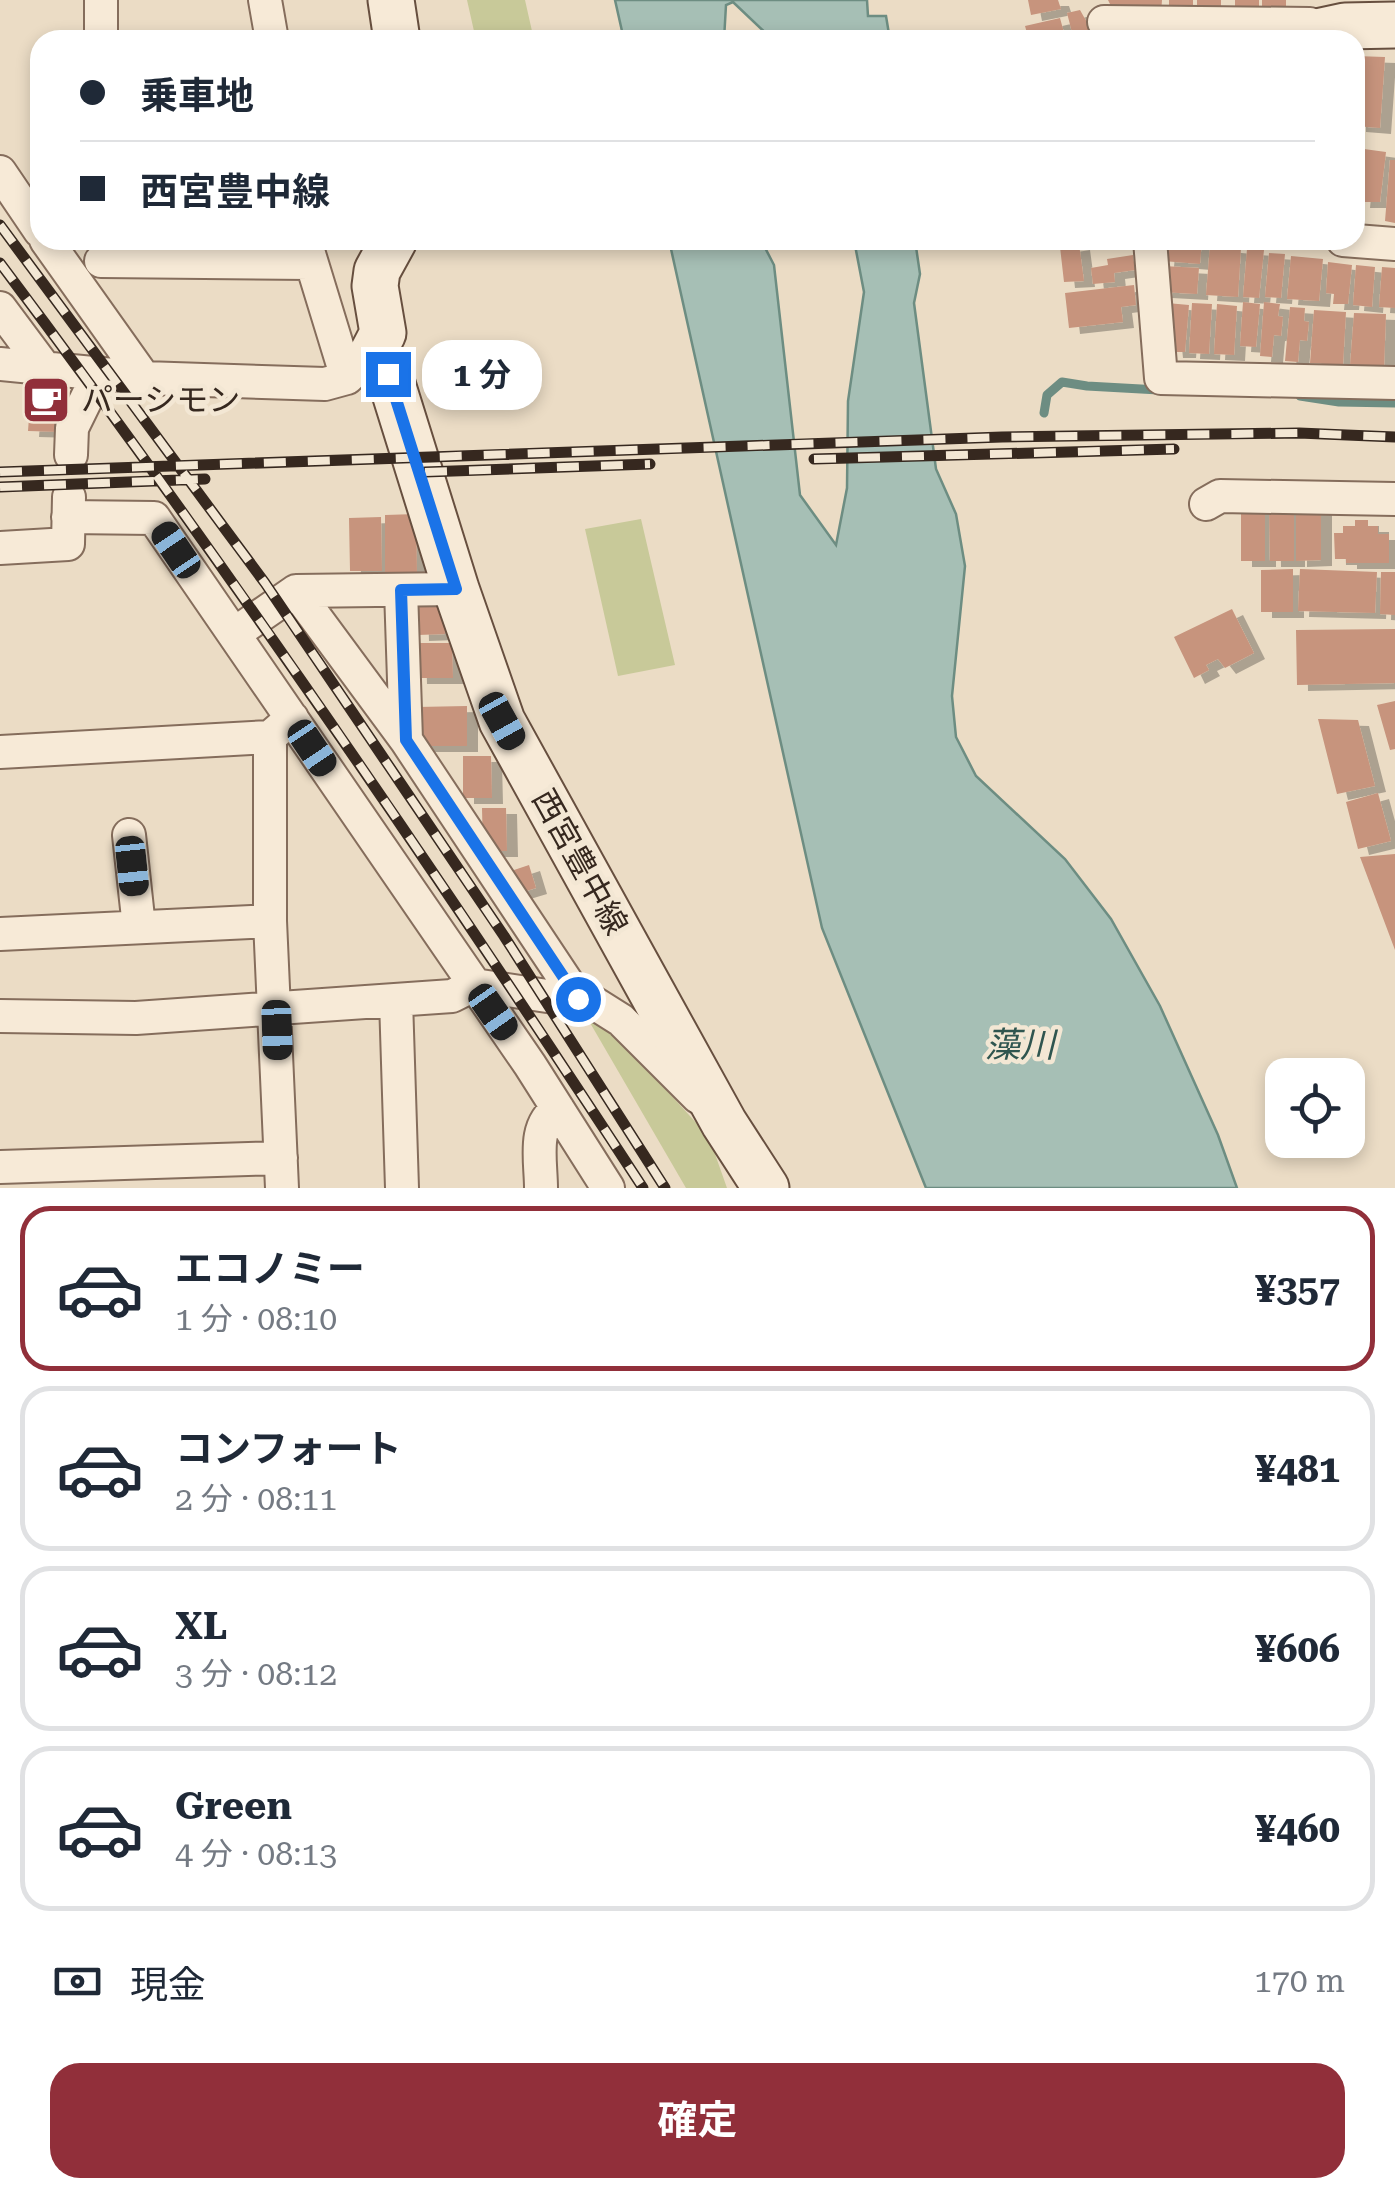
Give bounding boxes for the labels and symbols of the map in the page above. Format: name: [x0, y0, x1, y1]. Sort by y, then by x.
callout: 1 分: [423, 339, 543, 409]
route end: [366, 352, 411, 397]
cafe icon: パーシモン: [20, 374, 72, 426]
place label: パーシモン: [81, 381, 240, 419]
car: [147, 517, 205, 583]
car: [474, 687, 530, 755]
car: [283, 715, 341, 781]
street label: 西宮豊中線: [525, 783, 635, 941]
car: [114, 835, 150, 897]
route start: [556, 977, 601, 1022]
car: [464, 979, 522, 1045]
car: [261, 999, 293, 1061]
water label: 藻川: [985, 1025, 1059, 1066]

